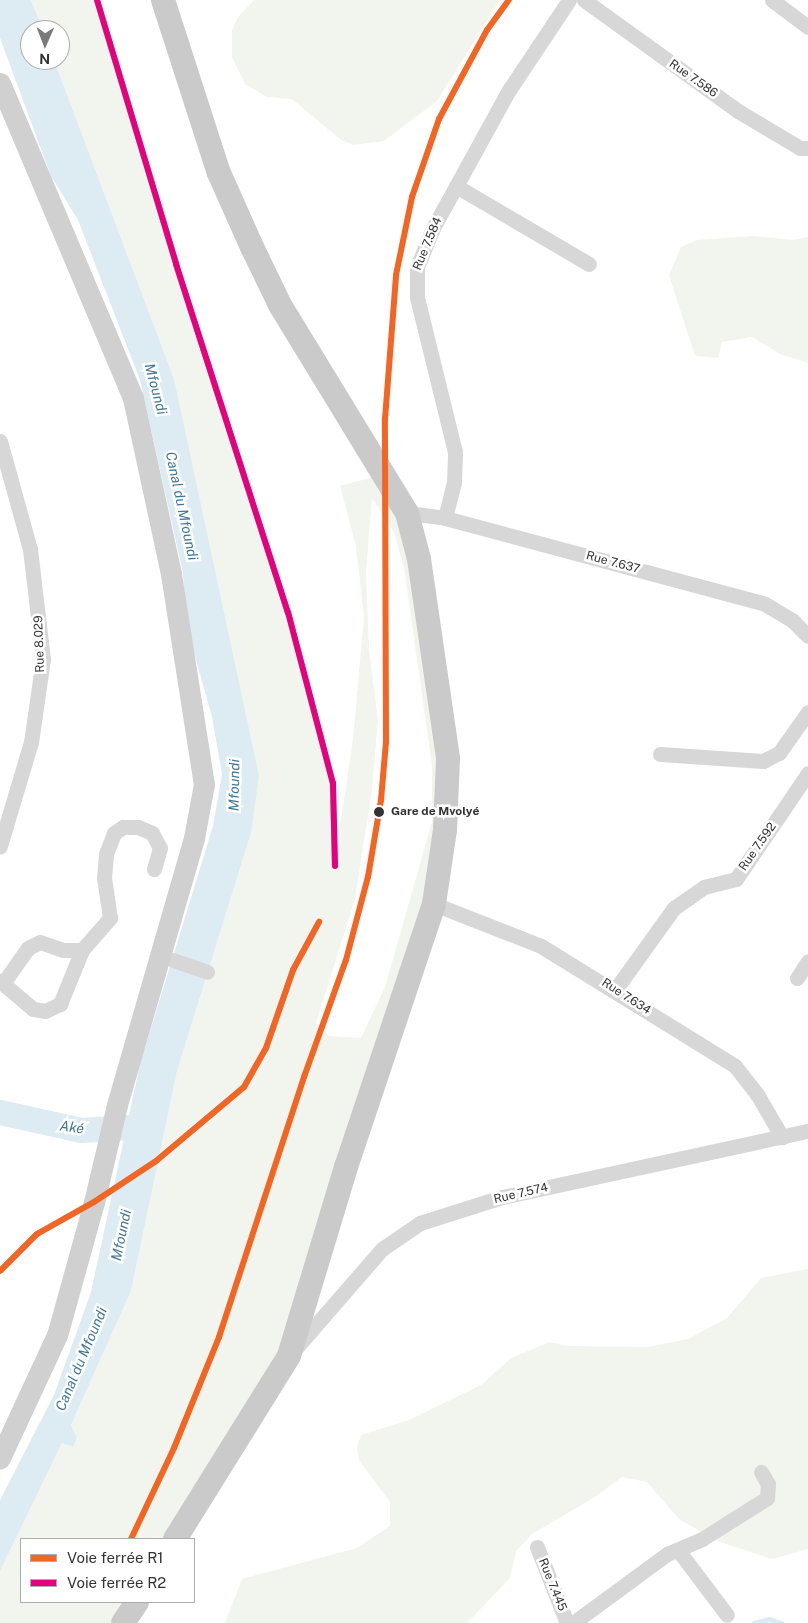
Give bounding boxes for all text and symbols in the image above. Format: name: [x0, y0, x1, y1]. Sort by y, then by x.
north arrow: [20, 20, 70, 70]
text: N: [39, 51, 50, 67]
street label: Rue 7.586: [666, 57, 720, 101]
street label: Rue 7.584: [410, 215, 446, 273]
water label: Mfoundi: [141, 362, 171, 416]
water label: Canal du Mfoundi: [162, 450, 202, 562]
street label: Rue 7.637: [585, 549, 641, 577]
street label: Rue 8.029: [32, 615, 48, 673]
water label: Mfoundi: [225, 759, 243, 811]
marker: Gare de Mvolyé: [371, 804, 387, 820]
place label: Gare de Mvolyé: [391, 805, 479, 819]
street label: Rue 7.592: [736, 820, 780, 874]
street label: Rue 7.634: [599, 976, 653, 1018]
water label: Aké: [59, 1117, 85, 1137]
street label: Rue 7.574: [492, 1181, 550, 1207]
water label: Mfoundi: [107, 1208, 135, 1262]
water label: Canal du Mfoundi: [52, 1305, 110, 1413]
legend: [20, 1538, 195, 1603]
text: Voie ferrée R1: [67, 1549, 163, 1566]
street label: Rue 7.445: [535, 1556, 569, 1614]
text: Voie ferrée R2: [67, 1574, 166, 1591]

